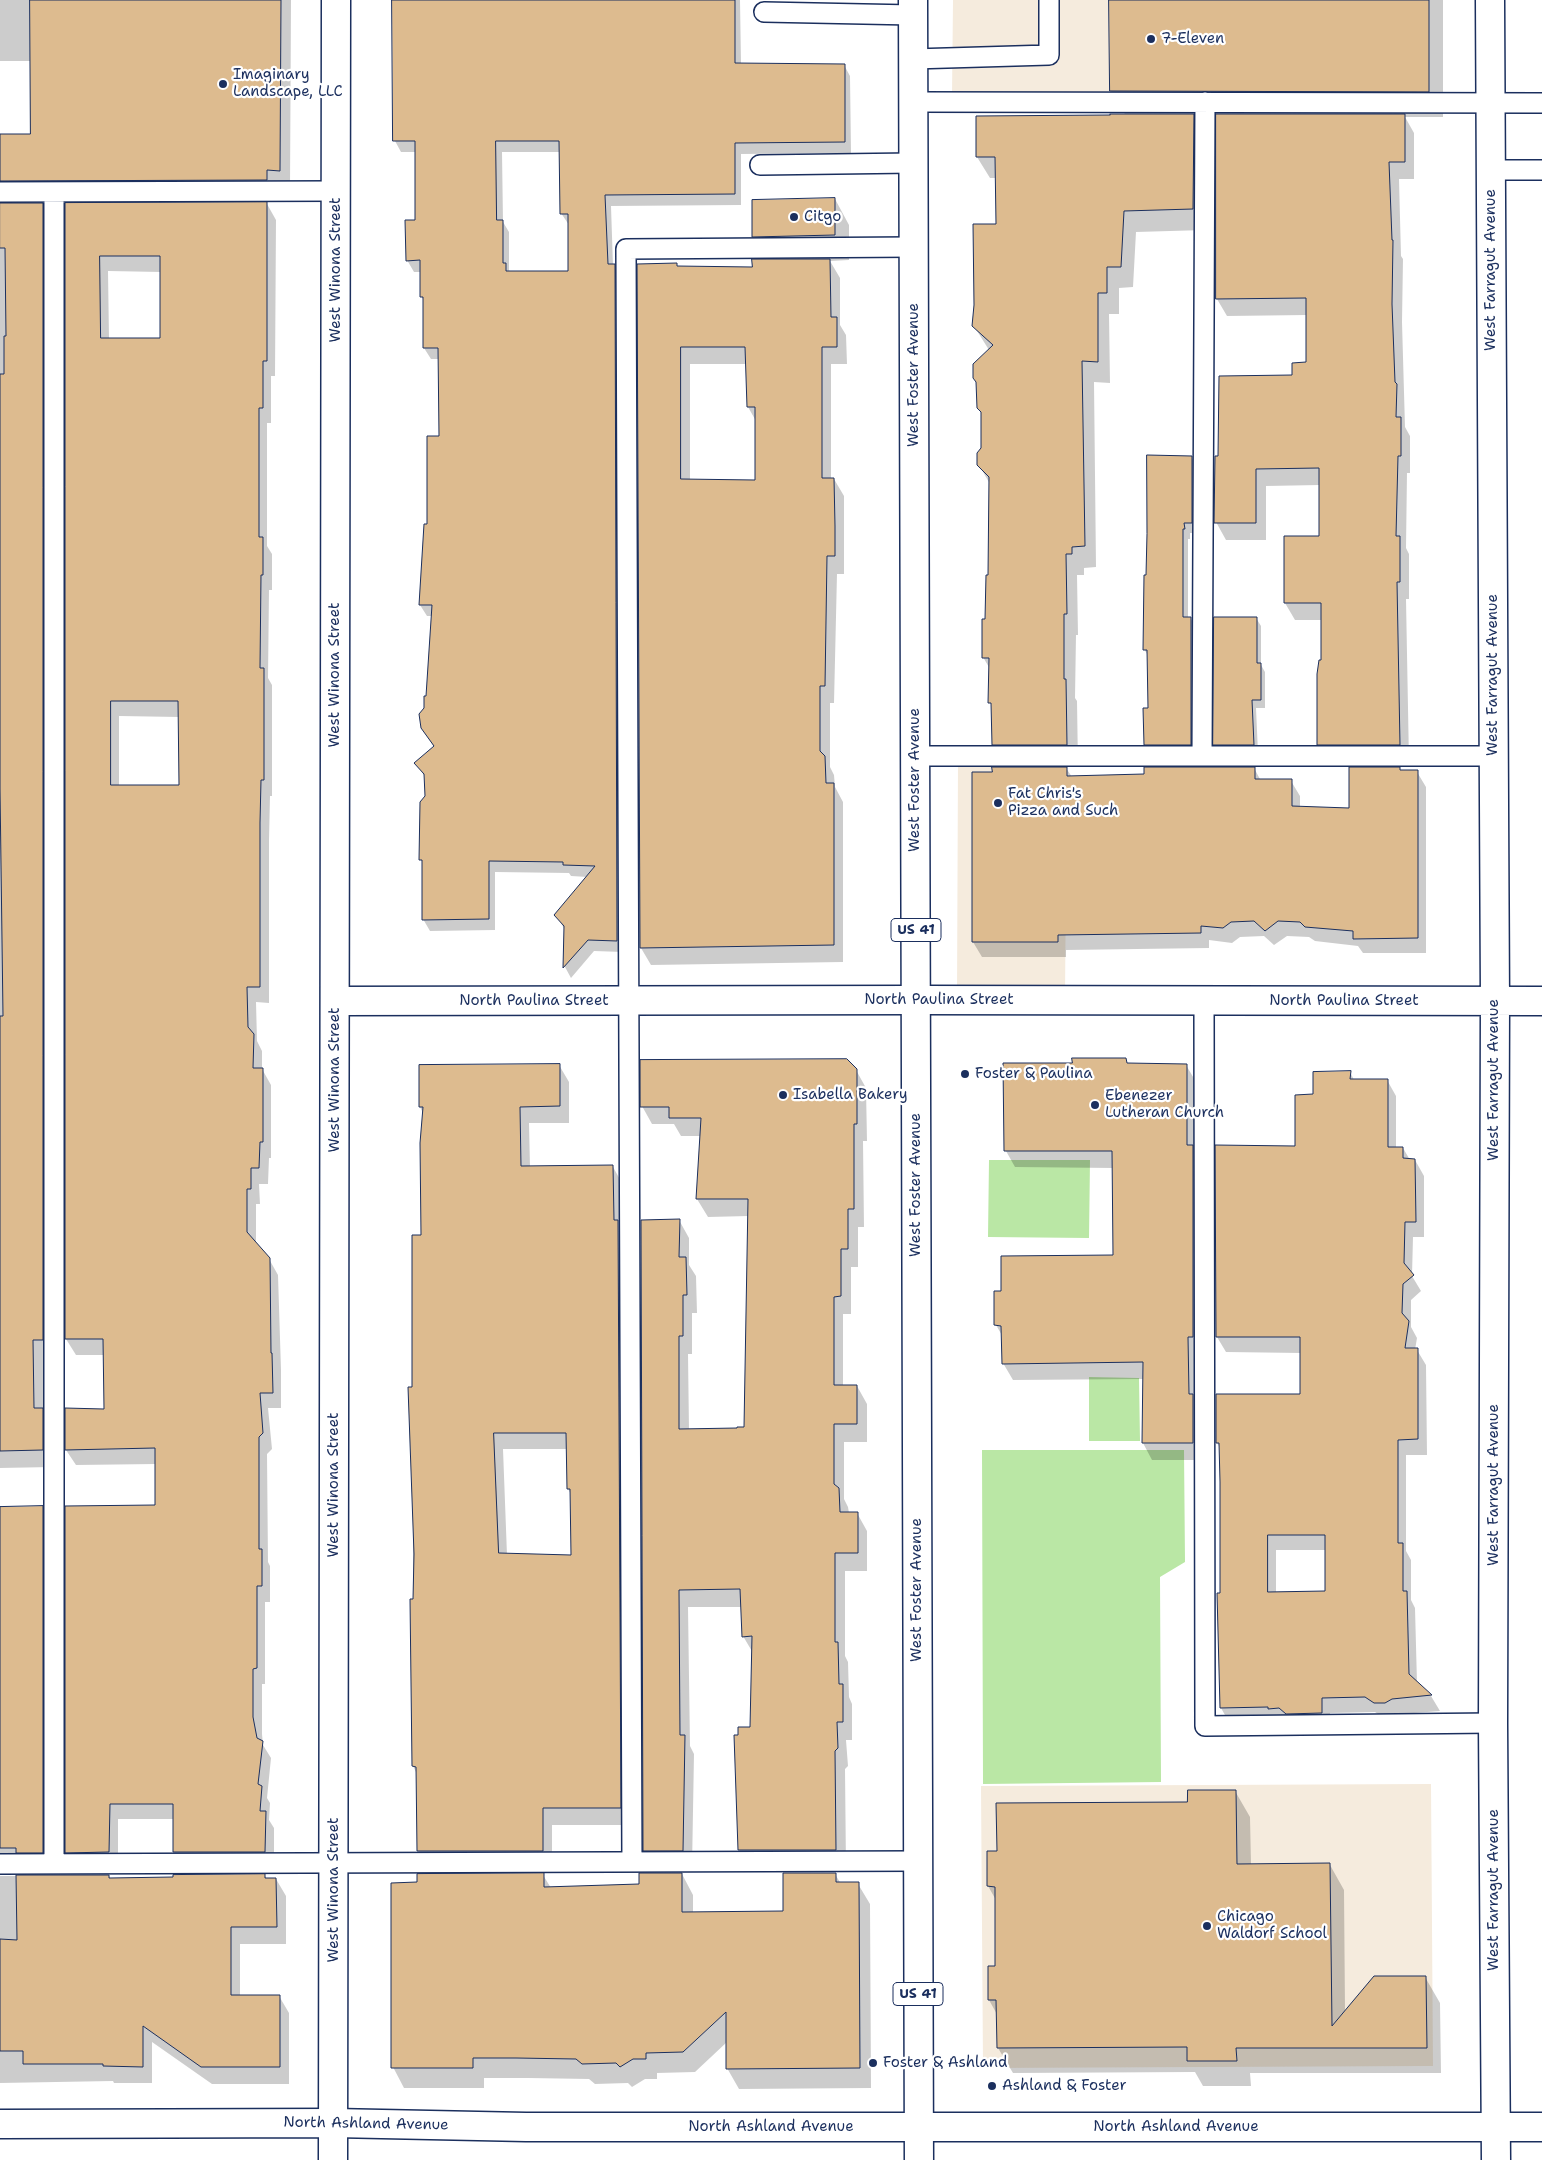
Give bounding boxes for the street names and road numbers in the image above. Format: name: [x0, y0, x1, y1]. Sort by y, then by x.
street label: West Farragut Avenue: [1482, 189, 1500, 351]
street label: West Winona Street: [327, 197, 345, 343]
street label: West Foster Avenue: [905, 303, 923, 447]
street label: West Farragut Avenue: [1484, 594, 1502, 756]
street label: West Winona Street: [326, 602, 344, 748]
street label: West Foster Avenue: [906, 708, 924, 852]
road number: US 41: [891, 918, 941, 942]
street label: North Paulina Street: [864, 991, 1014, 1009]
street label: North Paulina Street: [459, 992, 609, 1010]
street label: North Paulina Street: [1269, 992, 1419, 1010]
street label: West Farragut Avenue: [1485, 999, 1503, 1161]
street label: West Winona Street: [326, 1007, 344, 1153]
street label: West Foster Avenue: [907, 1113, 925, 1257]
street label: West Farragut Avenue: [1485, 1404, 1503, 1566]
street label: West Winona Street: [325, 1412, 343, 1558]
street label: West Foster Avenue: [908, 1518, 926, 1662]
street label: West Farragut Avenue: [1485, 1809, 1503, 1971]
street label: West Winona Street: [325, 1817, 343, 1963]
road number: US 41: [893, 1982, 943, 2006]
street label: North Ashland Avenue: [283, 2114, 449, 2134]
street label: North Ashland Avenue: [688, 2118, 854, 2136]
street label: North Ashland Avenue: [1093, 2118, 1259, 2136]

